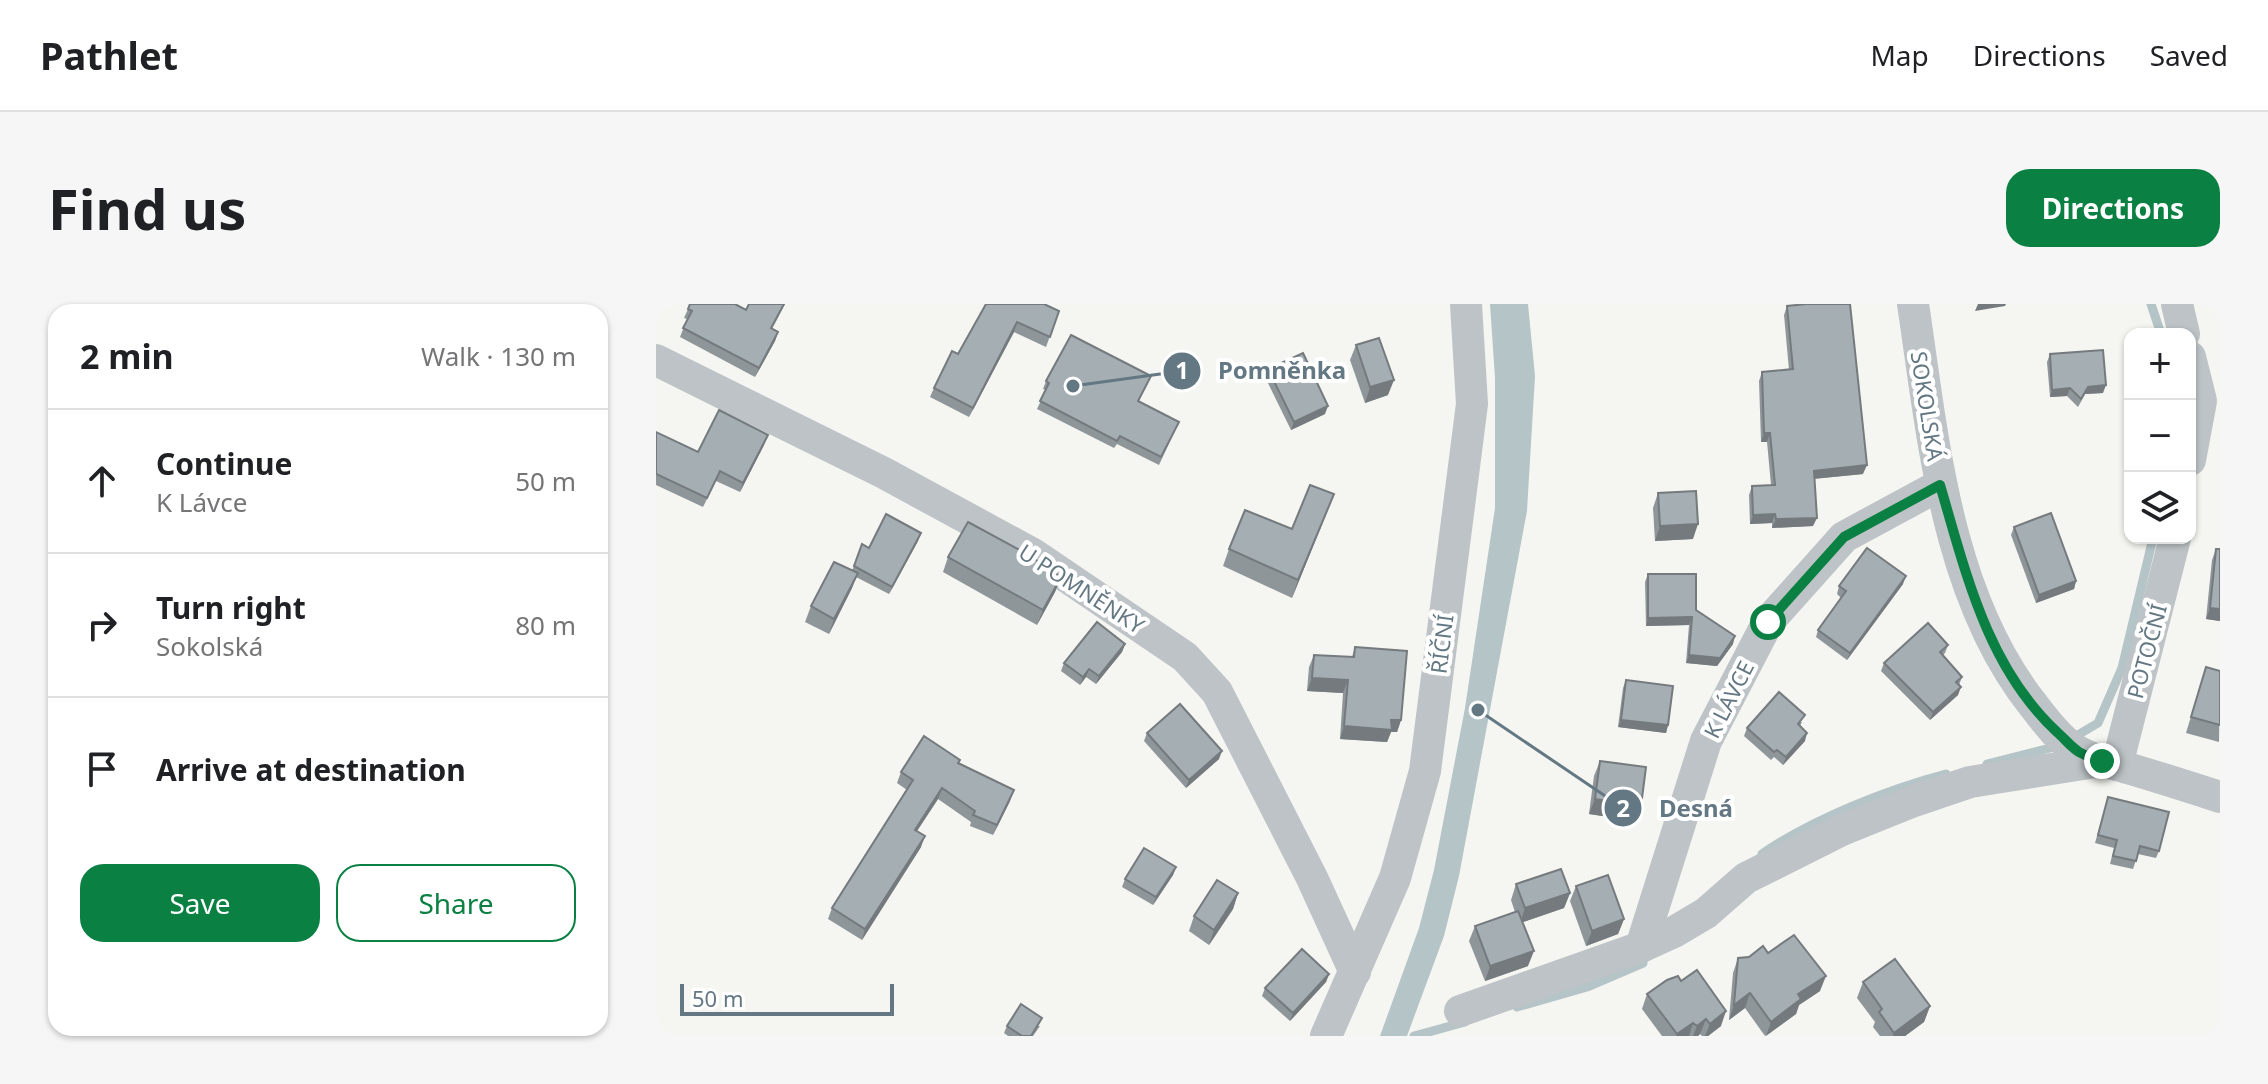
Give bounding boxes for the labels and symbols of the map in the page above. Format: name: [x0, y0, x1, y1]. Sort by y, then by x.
callout: Pomněnka: [1162, 347, 1362, 395]
street label: SOKOLSKÁ: [1905, 349, 1952, 464]
text: 1: [1175, 353, 1189, 386]
text: Pomněnka: [1218, 353, 1346, 386]
street label: U POMNĚNKY: [1013, 536, 1151, 640]
street label: POTOČNÍ: [2119, 600, 2173, 702]
route start: [1750, 604, 1786, 640]
street label: ŘÍČNÍ: [1423, 613, 1459, 675]
street label: K LÁVCE: [1696, 655, 1760, 743]
route end: [2084, 743, 2120, 779]
callout: Desná: [1603, 784, 1749, 832]
text: 2: [1616, 791, 1630, 824]
text: Desná: [1659, 791, 1733, 824]
scale bar: [680, 980, 894, 1016]

